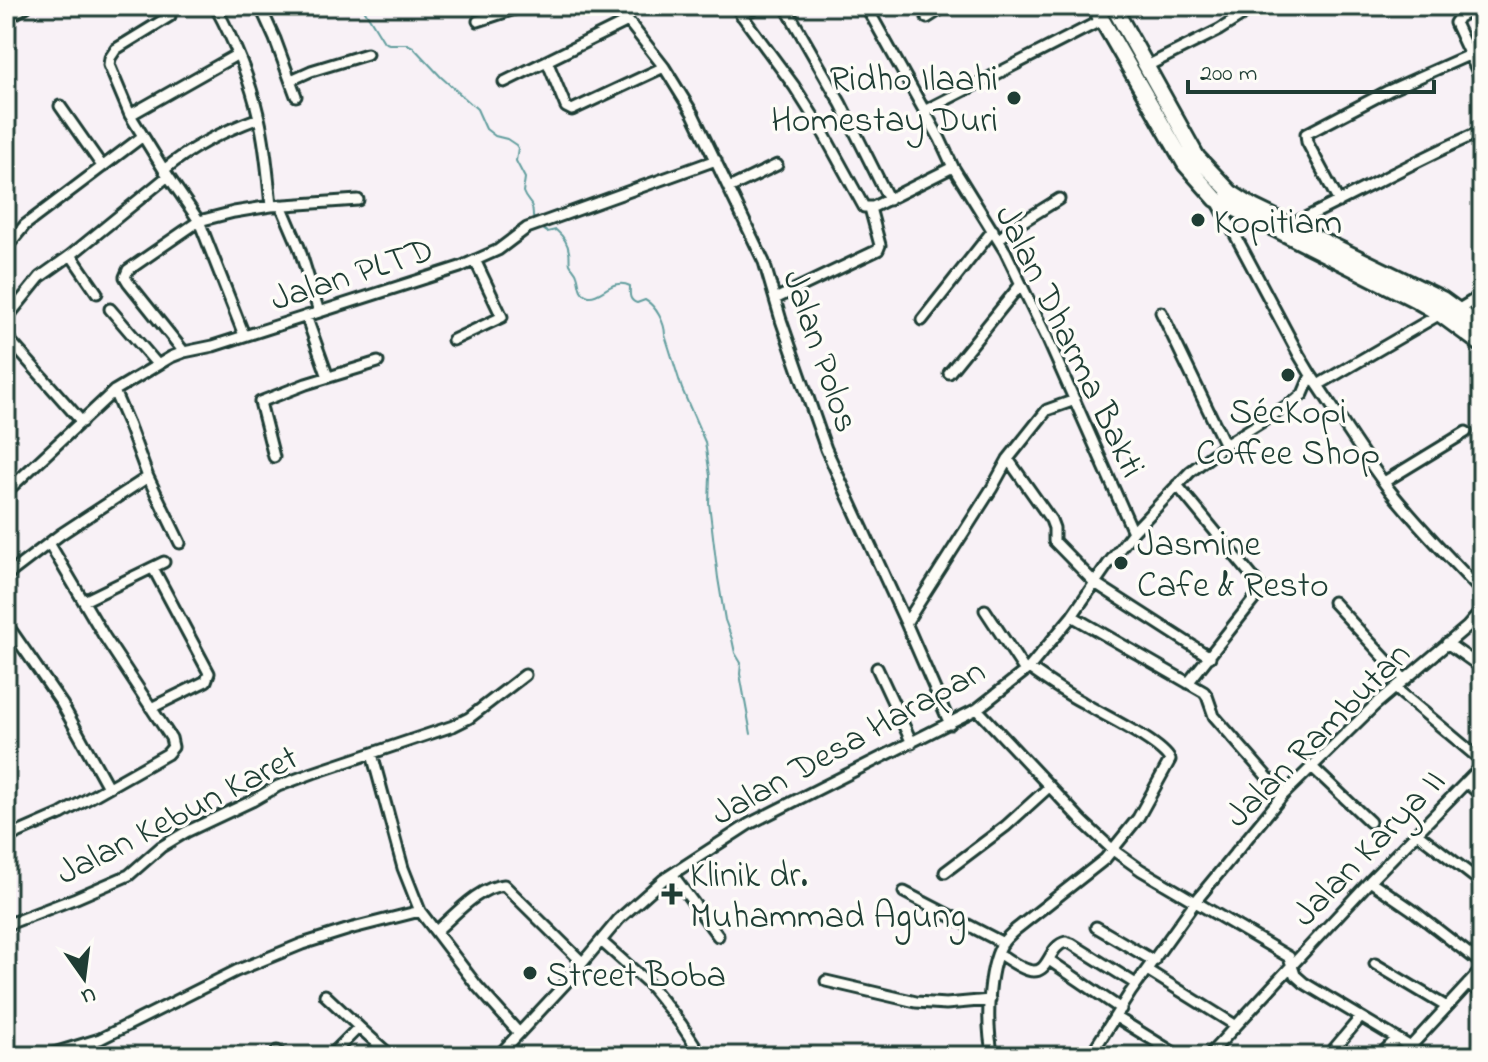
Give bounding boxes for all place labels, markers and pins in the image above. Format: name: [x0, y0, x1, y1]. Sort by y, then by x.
place label: Ridho Ilaahi Homestay Duri: [771, 55, 998, 149]
marker: Ridho Ilaahi Homestay Duri: [1005, 89, 1023, 107]
place label: Kopitiam: [1214, 198, 1342, 251]
marker: Kopitiam: [1189, 211, 1207, 229]
marker: SécKopi Coffee Shop: [1279, 366, 1297, 384]
place label: SécKopi Coffee Shop: [1196, 388, 1380, 482]
place label: Jasmine Cafe & Resto: [1137, 520, 1329, 614]
marker: Jasmine Cafe & Resto: [1112, 554, 1130, 572]
place label: Klinik dr. Muhammad Agung: [690, 851, 966, 945]
marker: Klinik dr. Muhammad Agung: [661, 883, 683, 905]
place label: Street Boba: [546, 951, 726, 1004]
marker: Street Boba: [521, 964, 539, 982]

